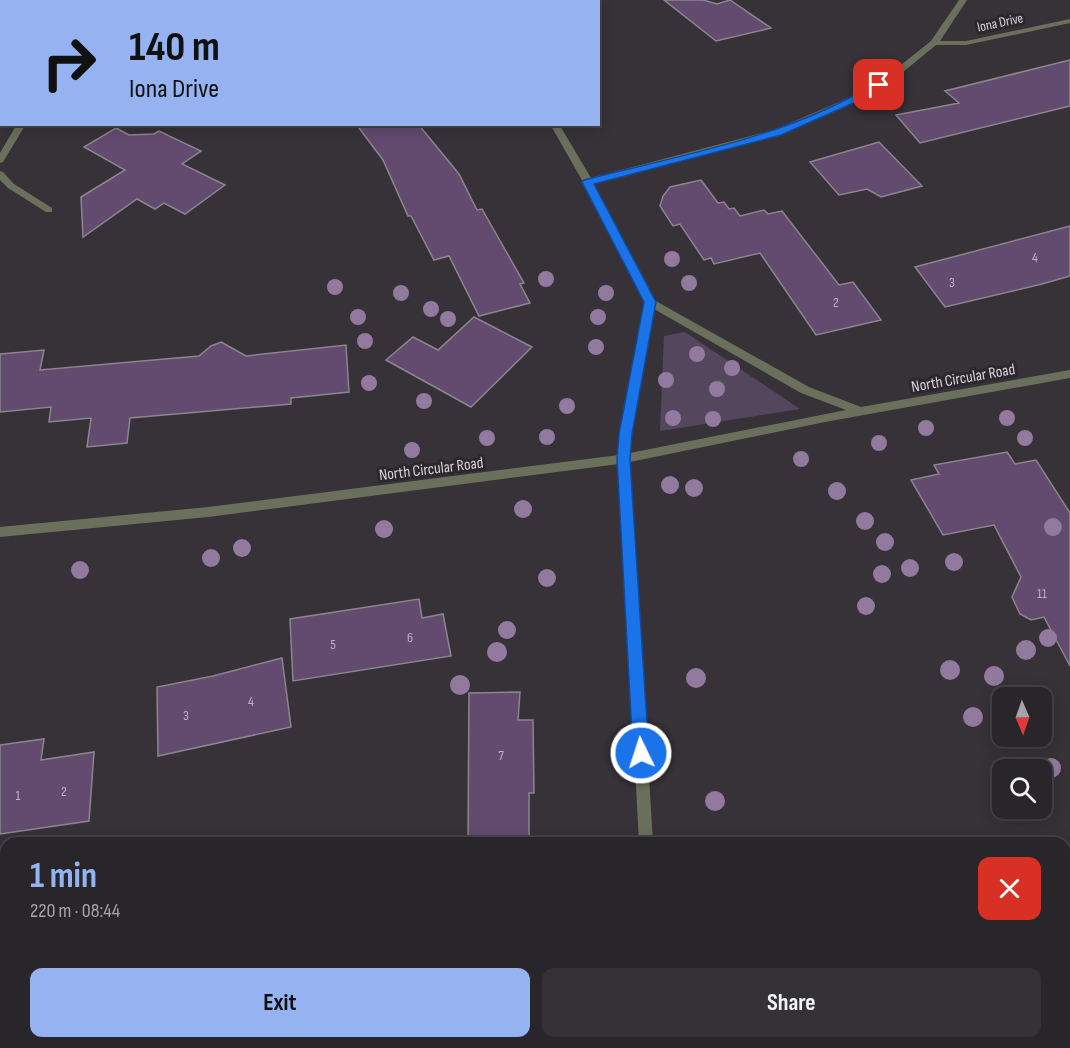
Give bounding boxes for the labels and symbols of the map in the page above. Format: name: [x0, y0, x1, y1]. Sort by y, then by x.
street label: Iona Drive: [975, 9, 1025, 36]
pin: [853, 59, 904, 110]
house number: 4: [1032, 249, 1038, 266]
house number: 3: [949, 274, 955, 291]
house number: 2: [833, 294, 839, 311]
street label: North Circular Road: [910, 360, 1017, 397]
street label: North Circular Road: [378, 454, 484, 485]
house number: 11: [1037, 585, 1047, 602]
house number: 6: [407, 629, 413, 646]
house number: 5: [330, 636, 336, 653]
north arrow: [992, 687, 1052, 747]
house number: 4: [248, 693, 254, 710]
house number: 3: [183, 707, 189, 724]
position arrow: [609, 721, 673, 785]
house number: 7: [498, 747, 504, 764]
house number: 2: [61, 783, 67, 800]
house number: 1: [16, 787, 21, 804]

